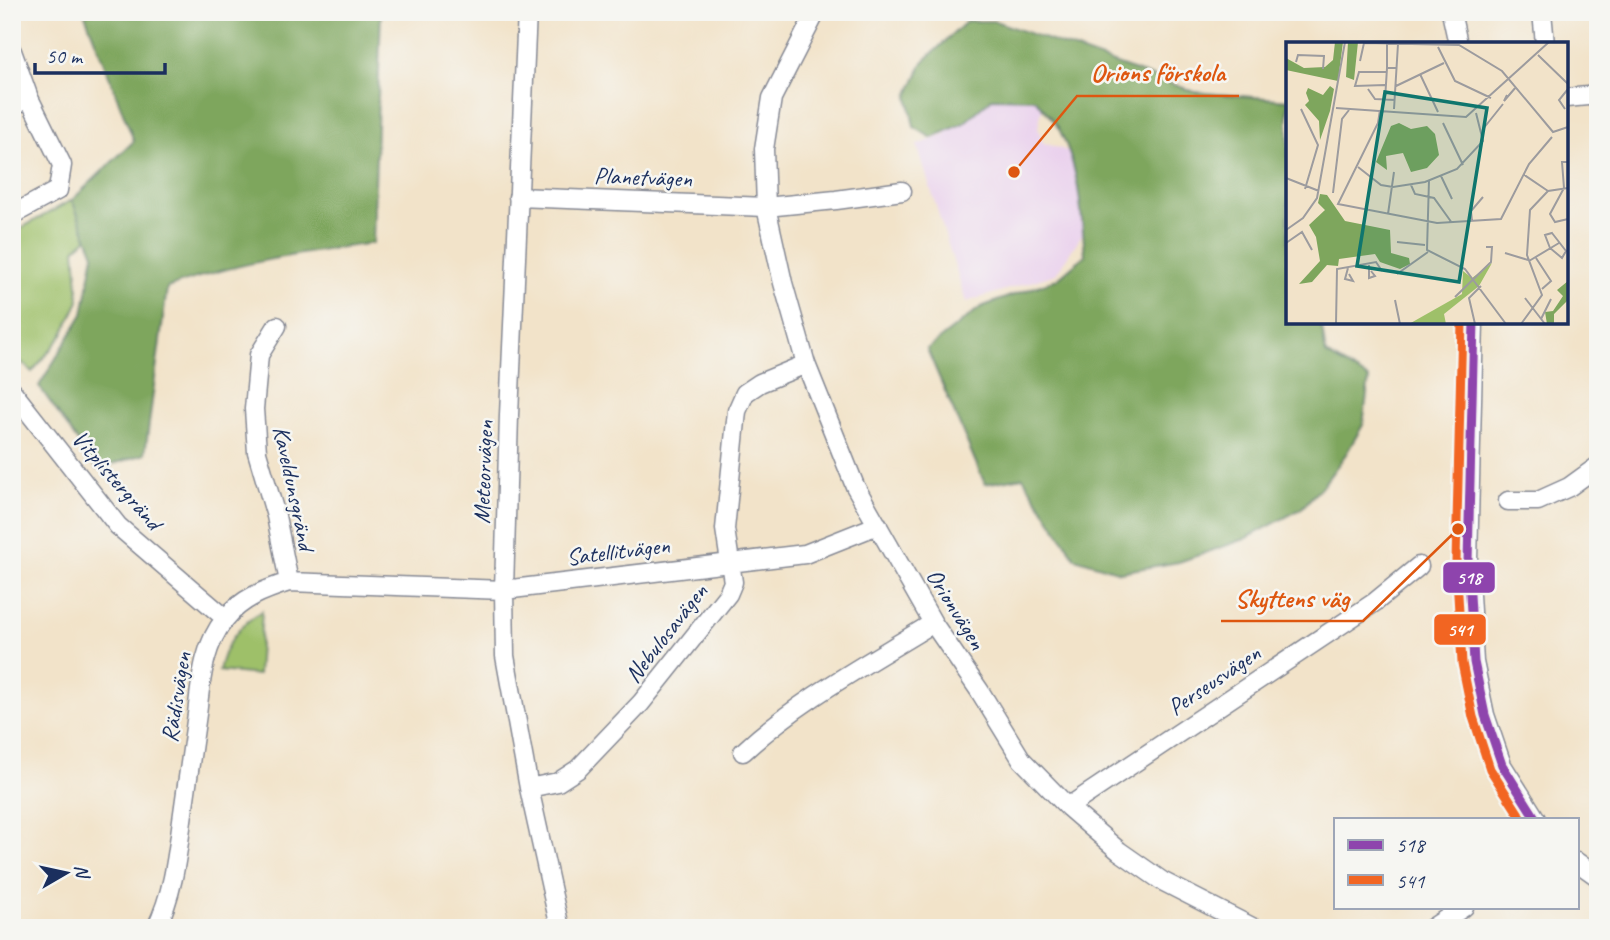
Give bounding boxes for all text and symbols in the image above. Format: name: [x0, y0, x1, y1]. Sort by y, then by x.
scale bar: [35, 32, 164, 76]
inset map: [1286, 42, 1568, 324]
text: 50 m: [46, 43, 84, 69]
callout: Orions förskola: [1077, 49, 1239, 96]
text: Orions förskola: [1091, 56, 1227, 89]
street label: Planetvägen: [593, 160, 693, 194]
street label: Meteorvägen: [466, 420, 500, 524]
street label: Kaveldunsgränd: [266, 423, 323, 556]
street label: Vitplistergränd: [66, 424, 171, 539]
street label: Satellitvägen: [565, 530, 672, 572]
line badge: 518: [1442, 561, 1496, 594]
street label: Orionvägen: [919, 563, 993, 655]
text: 518: [1456, 566, 1484, 590]
callout: Skyttens väg: [1221, 574, 1363, 621]
street label: Nebulosavägen: [618, 577, 714, 689]
text: Skyttens väg: [1235, 582, 1352, 615]
line badge: 541: [1433, 613, 1487, 646]
text: 541: [1447, 618, 1475, 642]
street label: Perseusvägen: [1162, 638, 1266, 722]
street label: Rädisvägen: [154, 650, 198, 744]
legend: [1334, 818, 1578, 908]
text: 518: [1396, 832, 1427, 858]
north arrow: [32, 838, 102, 908]
text: N: [69, 863, 95, 881]
text: 541: [1396, 868, 1426, 894]

